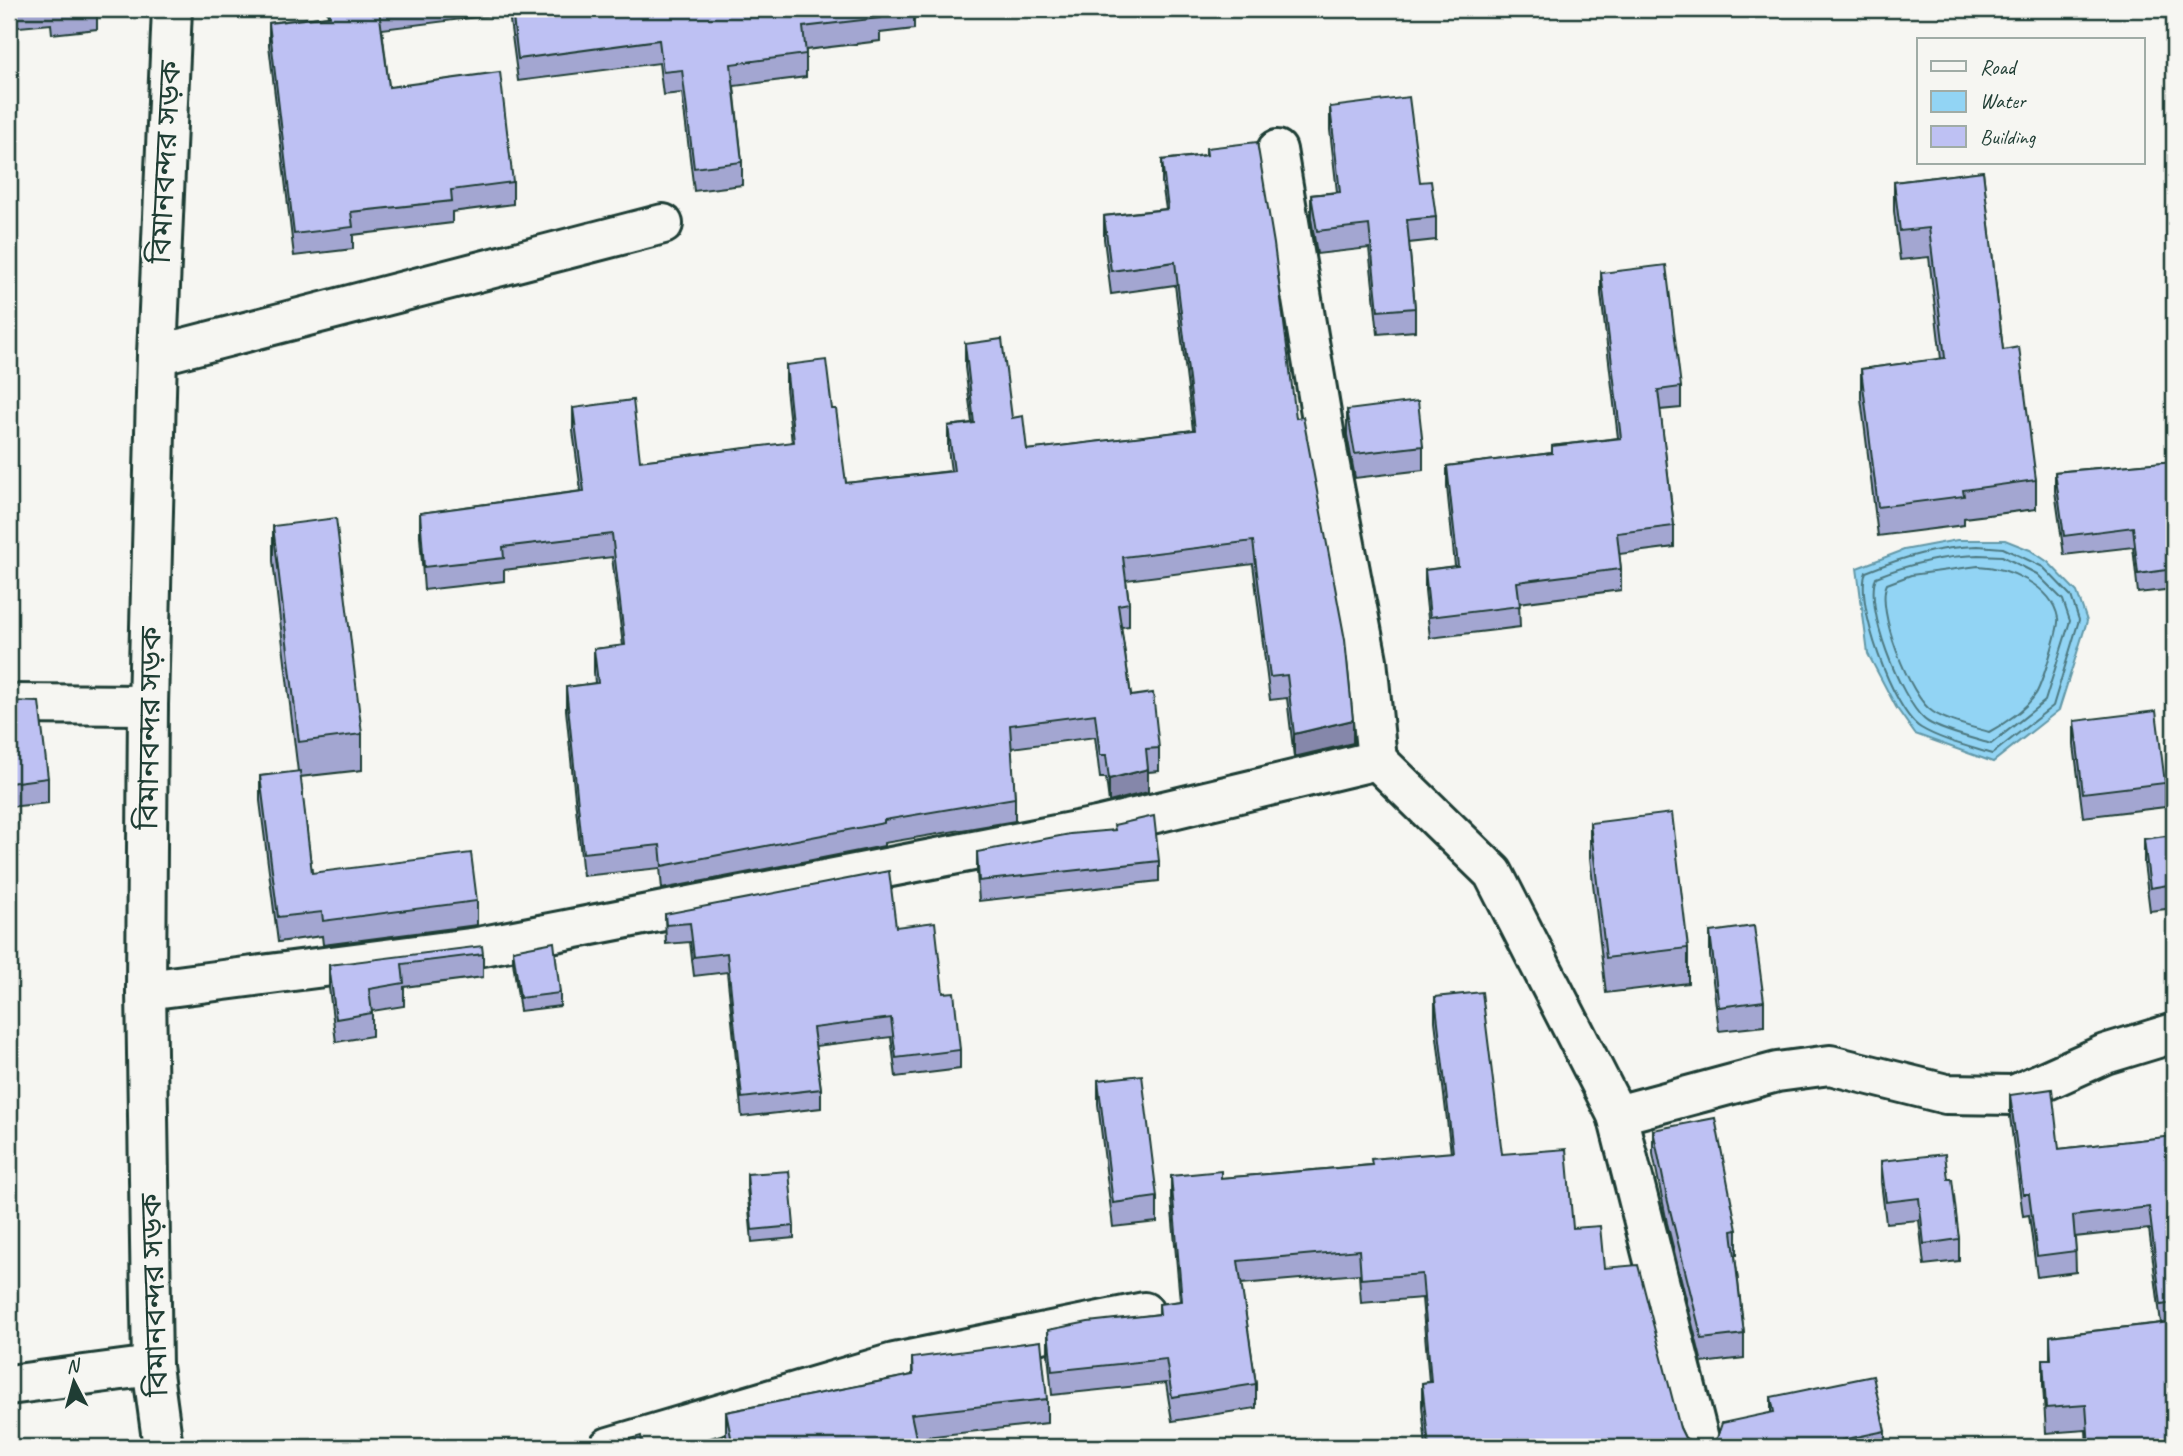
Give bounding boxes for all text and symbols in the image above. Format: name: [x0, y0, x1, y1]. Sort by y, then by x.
legend: [1917, 38, 2144, 164]
text: Road: [1980, 54, 2019, 80]
street label: বিমানবন্দর সড়ক: [141, 59, 189, 265]
text: Water: [1980, 88, 2027, 114]
text: Building: [1980, 124, 2037, 150]
street label: বিমানবন্দর সড়ক: [128, 625, 170, 831]
street label: বিমানবন্দর সড়ক: [131, 1192, 177, 1398]
north arrow: [38, 1348, 108, 1418]
text: N: [65, 1353, 83, 1379]

